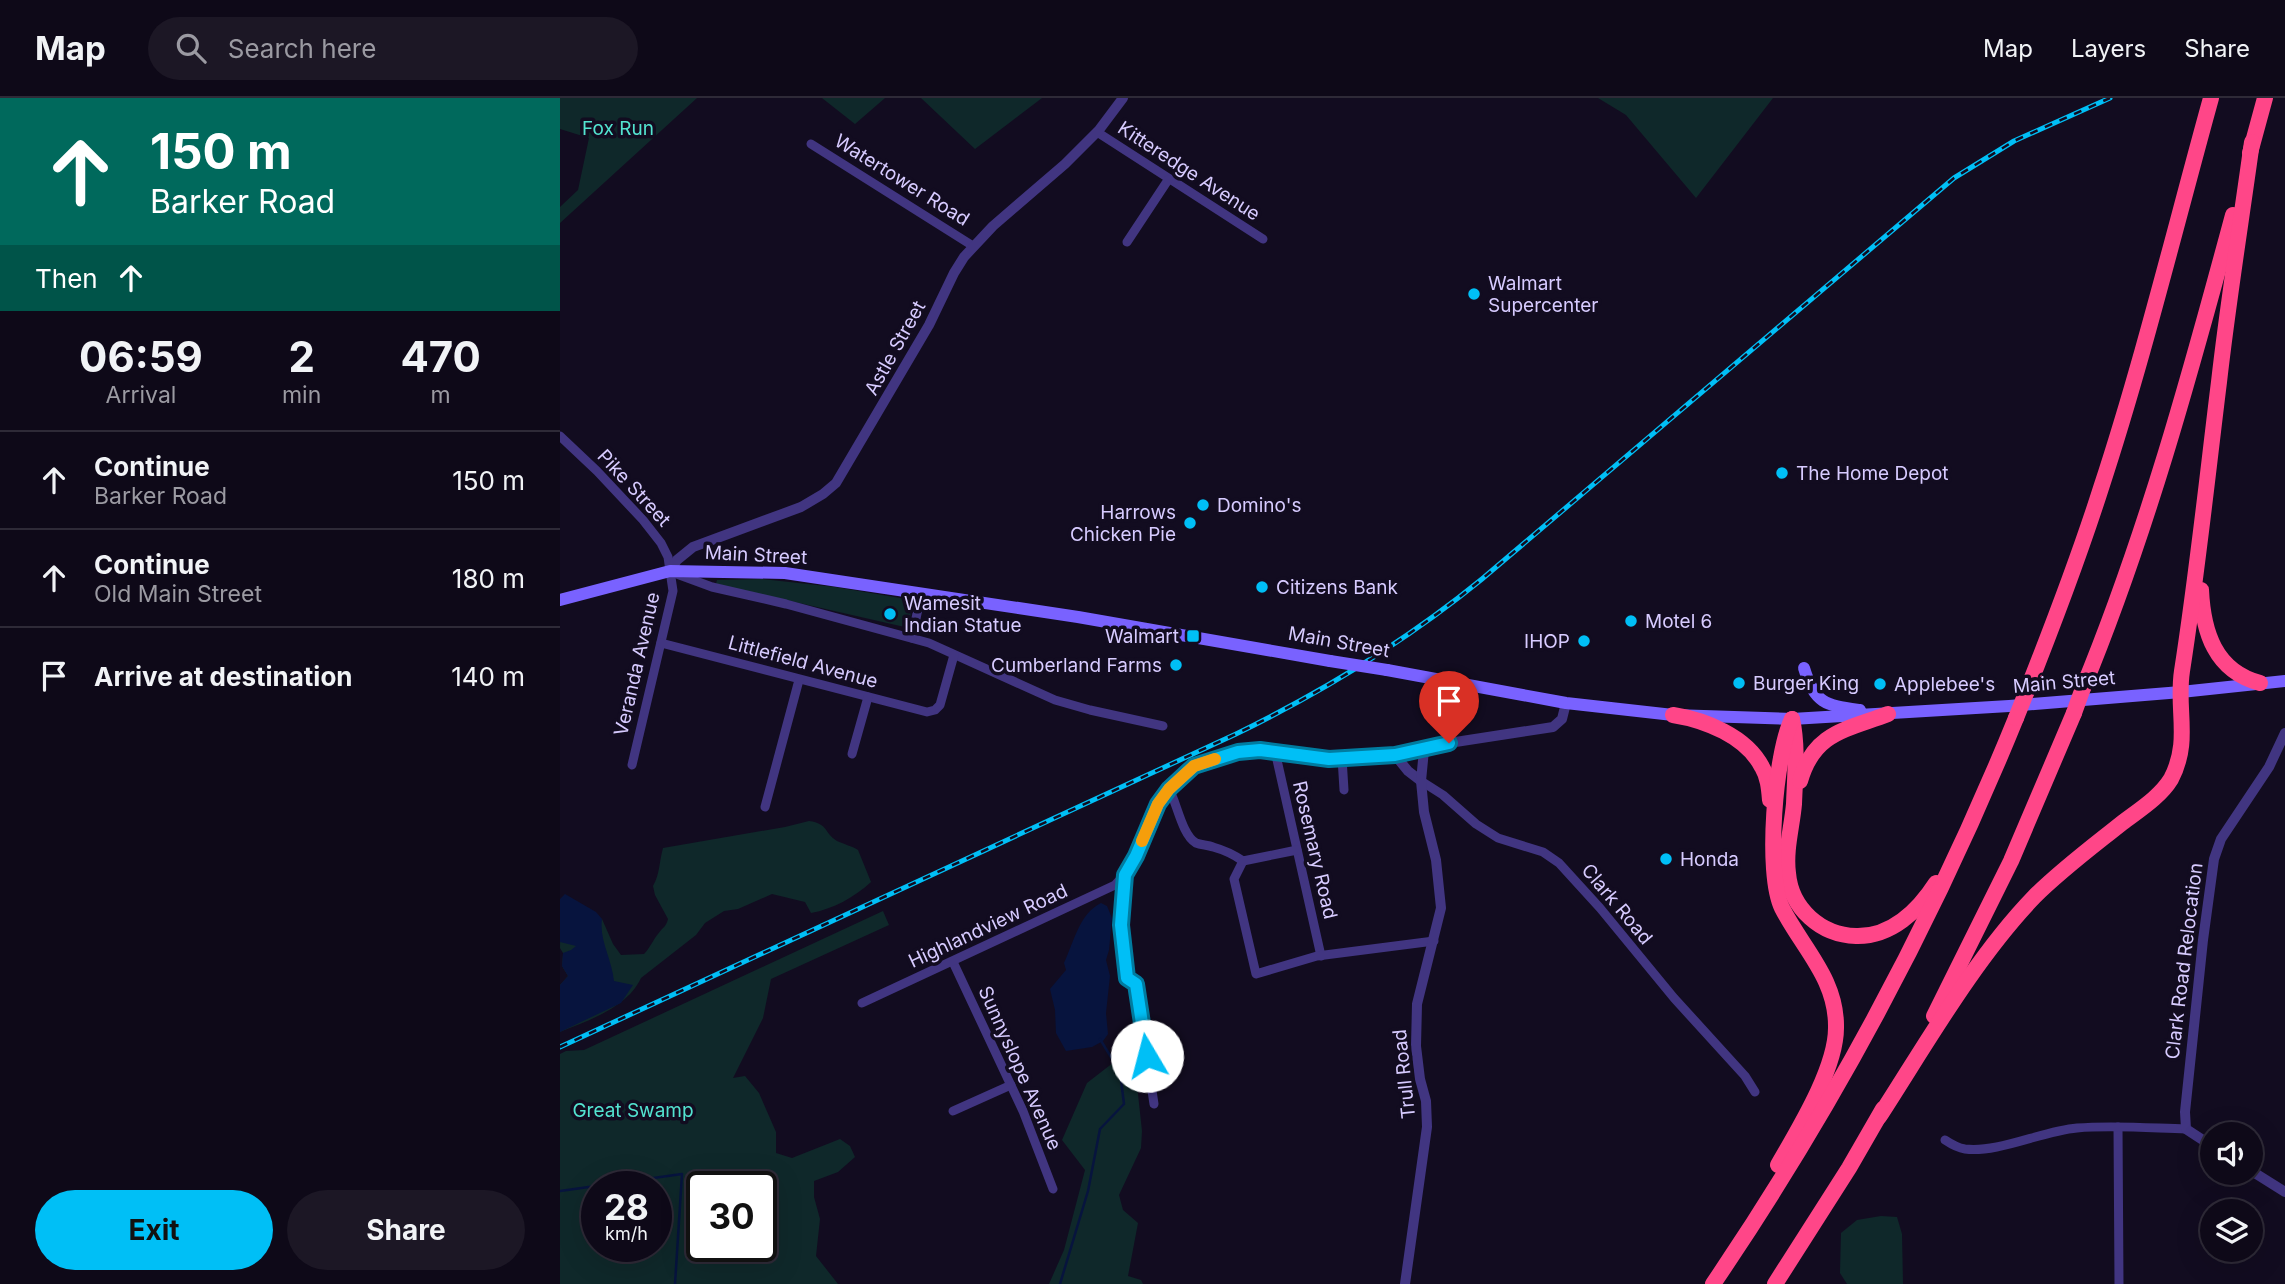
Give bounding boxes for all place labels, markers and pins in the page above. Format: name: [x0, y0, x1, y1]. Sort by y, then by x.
place label: Walmart Supercenter: [1488, 272, 1598, 317]
marker: Walmart Supercenter: [1466, 286, 1482, 302]
place label: The Home Depot: [1796, 462, 1949, 485]
marker: The Home Depot: [1774, 465, 1790, 481]
place label: Domino's: [1217, 494, 1301, 517]
marker: Domino's: [1195, 497, 1211, 513]
place label: Harrows Chicken Pie: [1070, 501, 1176, 546]
marker: Harrows Chicken Pie: [1182, 515, 1198, 531]
place label: Citizens Bank: [1276, 576, 1399, 599]
marker: Citizens Bank: [1254, 579, 1270, 595]
place label: Wamesit Indian Statue: [904, 592, 1022, 637]
marker: Wamesit Indian Statue: [882, 606, 898, 622]
place label: Motel 6: [1645, 610, 1712, 633]
marker: Motel 6: [1623, 613, 1639, 629]
place label: Walmart: [1105, 625, 1179, 648]
marker: Walmart: [1185, 628, 1201, 644]
place label: IHOP: [1524, 630, 1570, 653]
marker: IHOP: [1576, 633, 1592, 649]
place label: Cumberland Farms: [991, 654, 1162, 677]
marker: Cumberland Farms: [1168, 657, 1184, 673]
pin: [1419, 671, 1479, 743]
place label: Burger King: [1753, 672, 1859, 695]
place label: Applebee's: [1894, 673, 1995, 696]
marker: Burger King: [1731, 675, 1747, 691]
marker: Applebee's: [1872, 676, 1888, 692]
place label: Honda: [1680, 848, 1739, 871]
marker: Honda: [1658, 851, 1674, 867]

